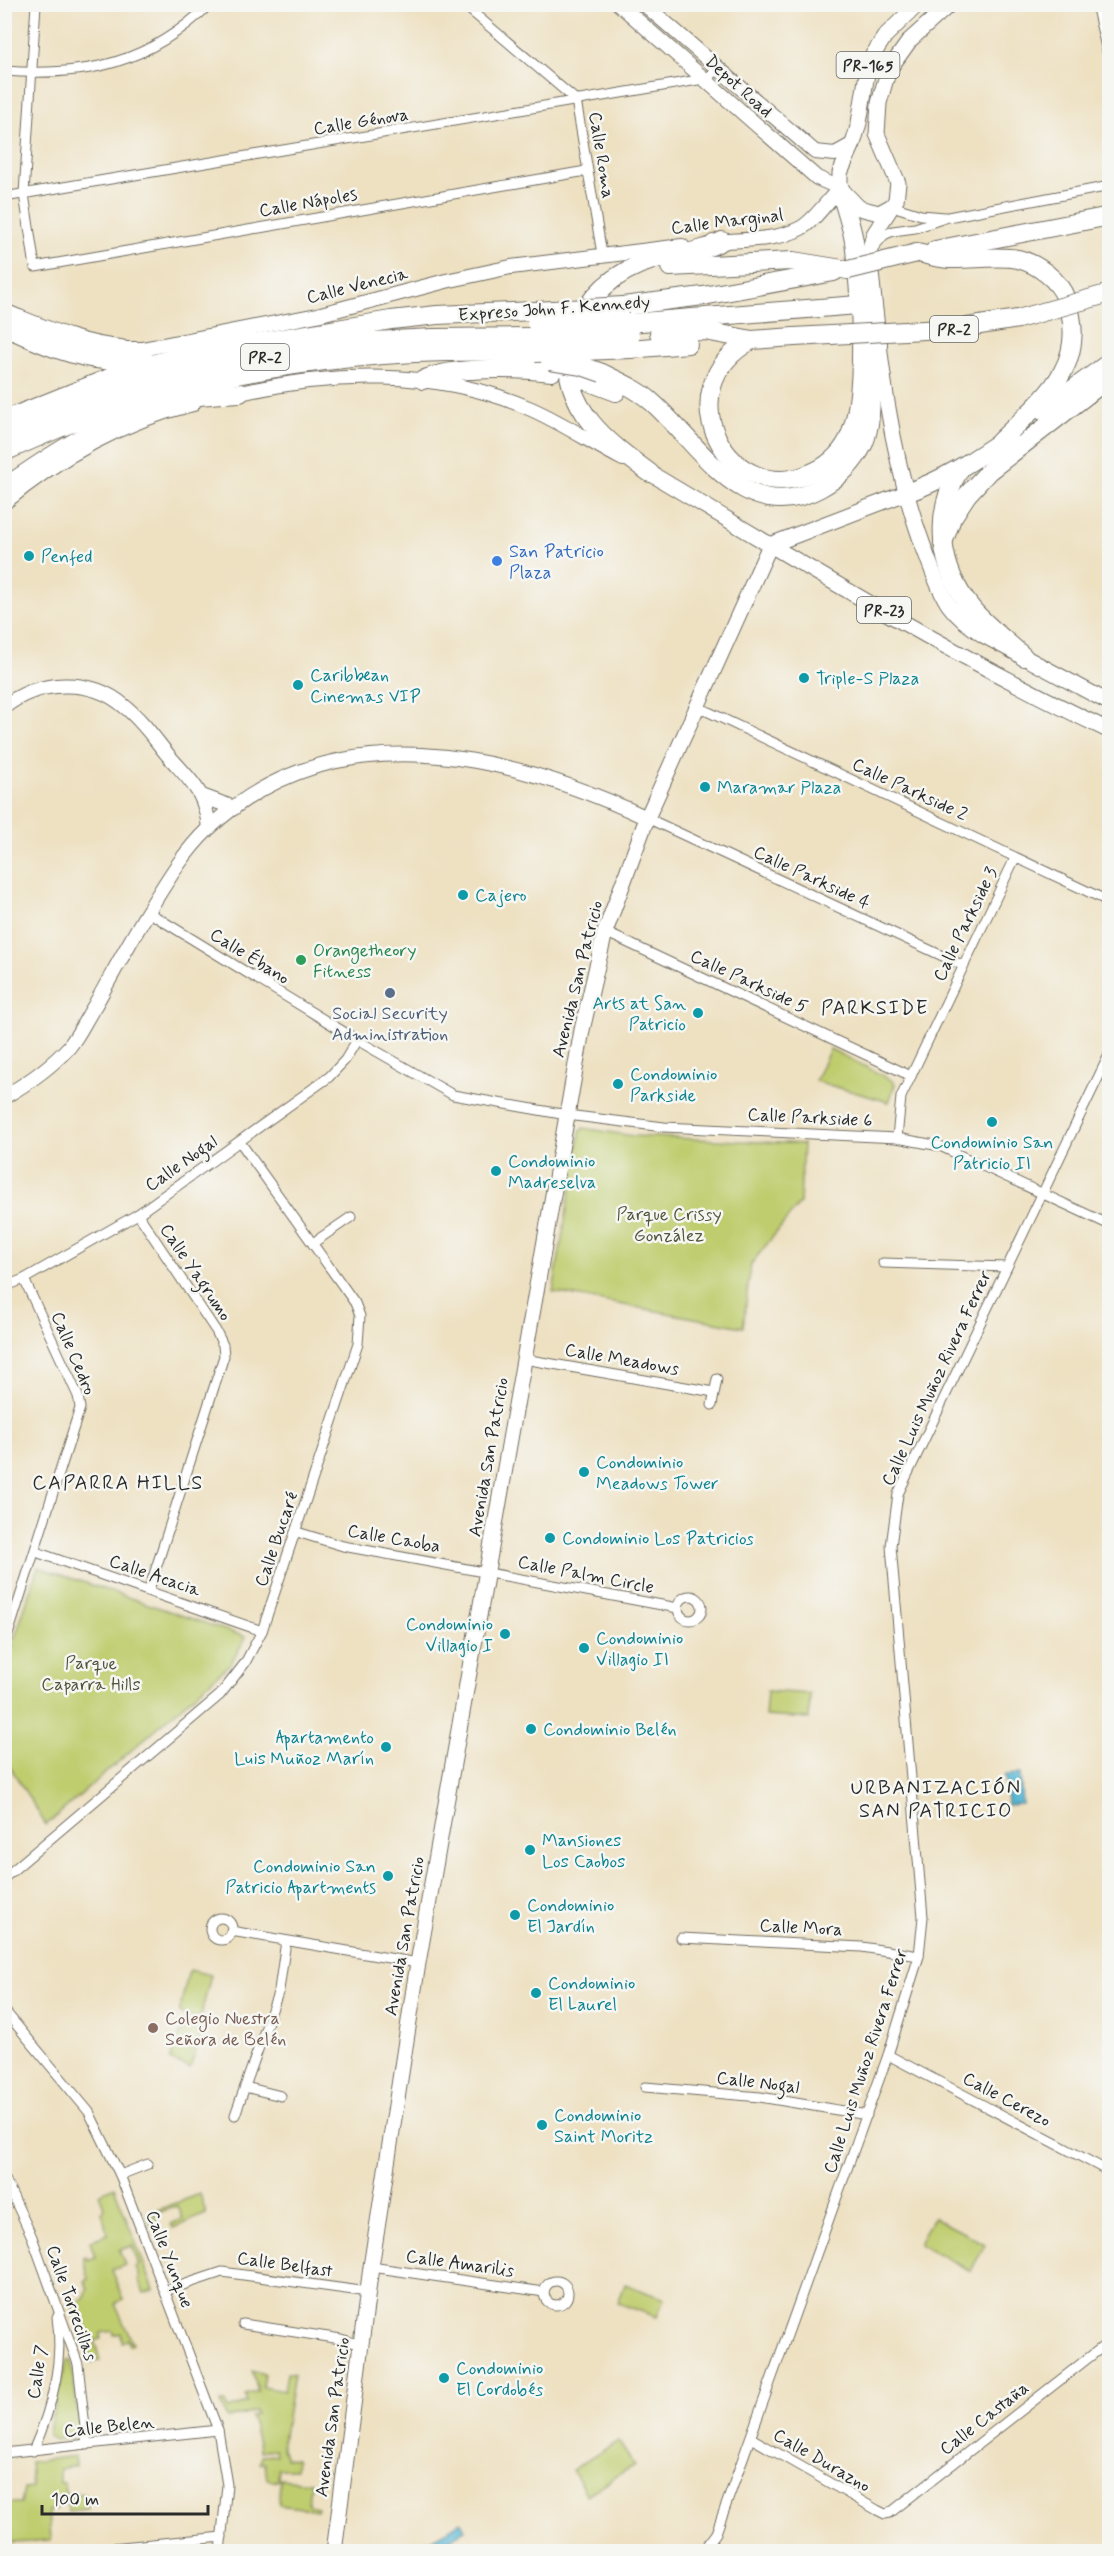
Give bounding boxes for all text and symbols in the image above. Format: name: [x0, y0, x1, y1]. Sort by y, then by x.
street label: Depot Road: [699, 50, 777, 124]
road number: PR-165: [836, 52, 900, 78]
street label: Calle Génova: [312, 103, 410, 141]
street label: Calle Roma: [582, 110, 620, 200]
street label: Calle Nápoles: [257, 183, 359, 223]
street label: Calle Marginal: [670, 203, 785, 242]
street label: Calle Venecia: [304, 262, 411, 310]
street label: Expreso John F. Kennedy: [457, 290, 651, 328]
road number: PR-2: [930, 316, 978, 342]
road number: PR-2: [241, 344, 289, 370]
place label: San Patricio Plaza: [509, 540, 604, 585]
place label: Penfed: [41, 545, 92, 569]
marker: Penfed: [22, 549, 36, 563]
marker: San Patricio Plaza: [490, 554, 504, 568]
road number: PR-23: [857, 597, 911, 623]
place label: Caribbean Cinemas VIP: [310, 664, 421, 709]
place label: Triple-S Plaza: [816, 667, 919, 691]
marker: Triple-S Plaza: [797, 671, 811, 685]
marker: Caribbean Cinemas VIP: [291, 678, 305, 692]
street label: Calle Parkside 2: [848, 753, 971, 827]
place label: Maramar Plaza: [717, 776, 841, 800]
marker: Maramar Plaza: [698, 780, 712, 794]
street label: Calle Parkside 4: [749, 840, 874, 916]
street label: Calle Parkside 3: [928, 863, 1004, 986]
place label: Cajero: [475, 884, 527, 908]
marker: Cajero: [456, 888, 470, 902]
street label: Avenida San Patricio: [547, 898, 609, 1060]
street label: Calle Ébano: [205, 923, 294, 991]
place label: Orangetheory Fitness: [313, 939, 416, 984]
street label: Calle Parkside 5: [686, 944, 811, 1020]
marker: Orangetheory Fitness: [294, 953, 308, 967]
marker: Social Security Administration: [383, 986, 397, 1000]
place label: Arts at San Patricio: [592, 992, 686, 1037]
district label: PARKSIDE: [821, 995, 929, 1022]
place label: Social Security Administration: [332, 1002, 448, 1047]
marker: Arts at San Patricio: [691, 1006, 705, 1020]
place label: Condominio Parkside: [630, 1063, 717, 1108]
marker: Condominio Parkside: [611, 1077, 625, 1091]
street label: Calle Parkside 6: [747, 1103, 873, 1133]
marker: Condominio San Patricio II: [985, 1115, 999, 1129]
street label: Calle Nogal: [141, 1130, 224, 1199]
place label: Condominio San Patricio II: [931, 1131, 1053, 1176]
place label: Condominio Madreselva: [508, 1150, 596, 1195]
marker: Condominio Madreselva: [489, 1164, 503, 1178]
park label: Parque Crissy González: [616, 1203, 722, 1248]
street label: Calle Yagrumo: [152, 1219, 237, 1327]
street label: Calle Luis Muñoz Rivera Ferrer: [876, 1266, 998, 1490]
street label: Calle Cedro: [45, 1308, 101, 1399]
street label: Calle Meadows: [563, 1338, 681, 1382]
street label: Avenida San Patricio: [463, 1376, 515, 1539]
place label: Condominio Meadows Tower: [596, 1451, 719, 1496]
marker: Condominio Meadows Tower: [577, 1465, 591, 1479]
district label: CAPARRA HILLS: [32, 1470, 204, 1497]
street label: Calle Bucaré: [250, 1489, 304, 1590]
street label: Calle Caoba: [346, 1519, 442, 1559]
place label: Condominio Los Patricios: [562, 1527, 754, 1551]
marker: Condominio Los Patricios: [543, 1531, 557, 1545]
street label: Calle Acacia: [106, 1549, 204, 1603]
street label: Calle Palm Circle: [516, 1550, 656, 1600]
place label: Condominio Villagio I: [406, 1613, 493, 1658]
marker: Condominio Villagio I: [498, 1627, 512, 1641]
place label: Condominio Villagio II: [596, 1627, 683, 1672]
marker: Condominio Villagio II: [577, 1641, 591, 1655]
park label: Parque Caparra Hills: [41, 1652, 141, 1697]
place label: Condominio Belén: [543, 1718, 677, 1742]
marker: Condominio Belén: [524, 1722, 538, 1736]
place label: Apartamento Luis Muñoz Marín: [234, 1726, 374, 1771]
marker: Apartamento Luis Muñoz Marín: [379, 1740, 393, 1754]
district label: URBANIZACIÓN SAN PATRICIO: [850, 1775, 1022, 1825]
place label: Mansiones Los Caobos: [542, 1829, 625, 1874]
marker: Mansiones Los Caobos: [523, 1843, 537, 1857]
place label: Condominio San Patricio Apartments: [225, 1855, 376, 1901]
street label: Avenida San Patricio: [379, 1855, 431, 2018]
marker: Condominio San Patricio Apartments: [381, 1869, 395, 1883]
place label: Condominio El Jardín: [527, 1894, 614, 1939]
marker: Condominio El Jardín: [508, 1908, 522, 1922]
street label: Calle Mora: [759, 1914, 843, 1942]
street label: Calle Luis Muñoz Rivera Ferrer: [818, 1945, 914, 2177]
place label: Condominio El Laurel: [548, 1972, 635, 2017]
marker: Condominio El Laurel: [529, 1986, 543, 2000]
place label: Colegio Nuestra Señora de Belén: [165, 2007, 286, 2052]
marker: Colegio Nuestra Señora de Belén: [146, 2021, 160, 2035]
street label: Calle Nogal: [715, 2066, 801, 2102]
street label: Calle Cerezo: [958, 2067, 1055, 2133]
place label: Condominio Saint Moritz: [554, 2104, 653, 2149]
marker: Condominio Saint Moritz: [535, 2118, 549, 2132]
street label: Calle Yunque: [139, 2207, 199, 2312]
street label: Calle Torrecillas: [40, 2242, 102, 2364]
street label: Calle Amarilis: [404, 2245, 516, 2283]
street label: Calle Belfast: [235, 2246, 335, 2284]
street label: Avenida San Patricio: [310, 2336, 356, 2499]
street label: Calle 7: [22, 2343, 54, 2401]
place label: Condominio El Cordobés: [456, 2357, 543, 2402]
marker: Condominio El Cordobés: [437, 2371, 451, 2385]
street label: Calle Castaña: [935, 2376, 1034, 2461]
street label: Calle Belen: [63, 2410, 156, 2444]
street label: Calle Durazno: [768, 2423, 875, 2498]
scale bar: [42, 2478, 208, 2516]
text: 100 m: [51, 2488, 99, 2512]

